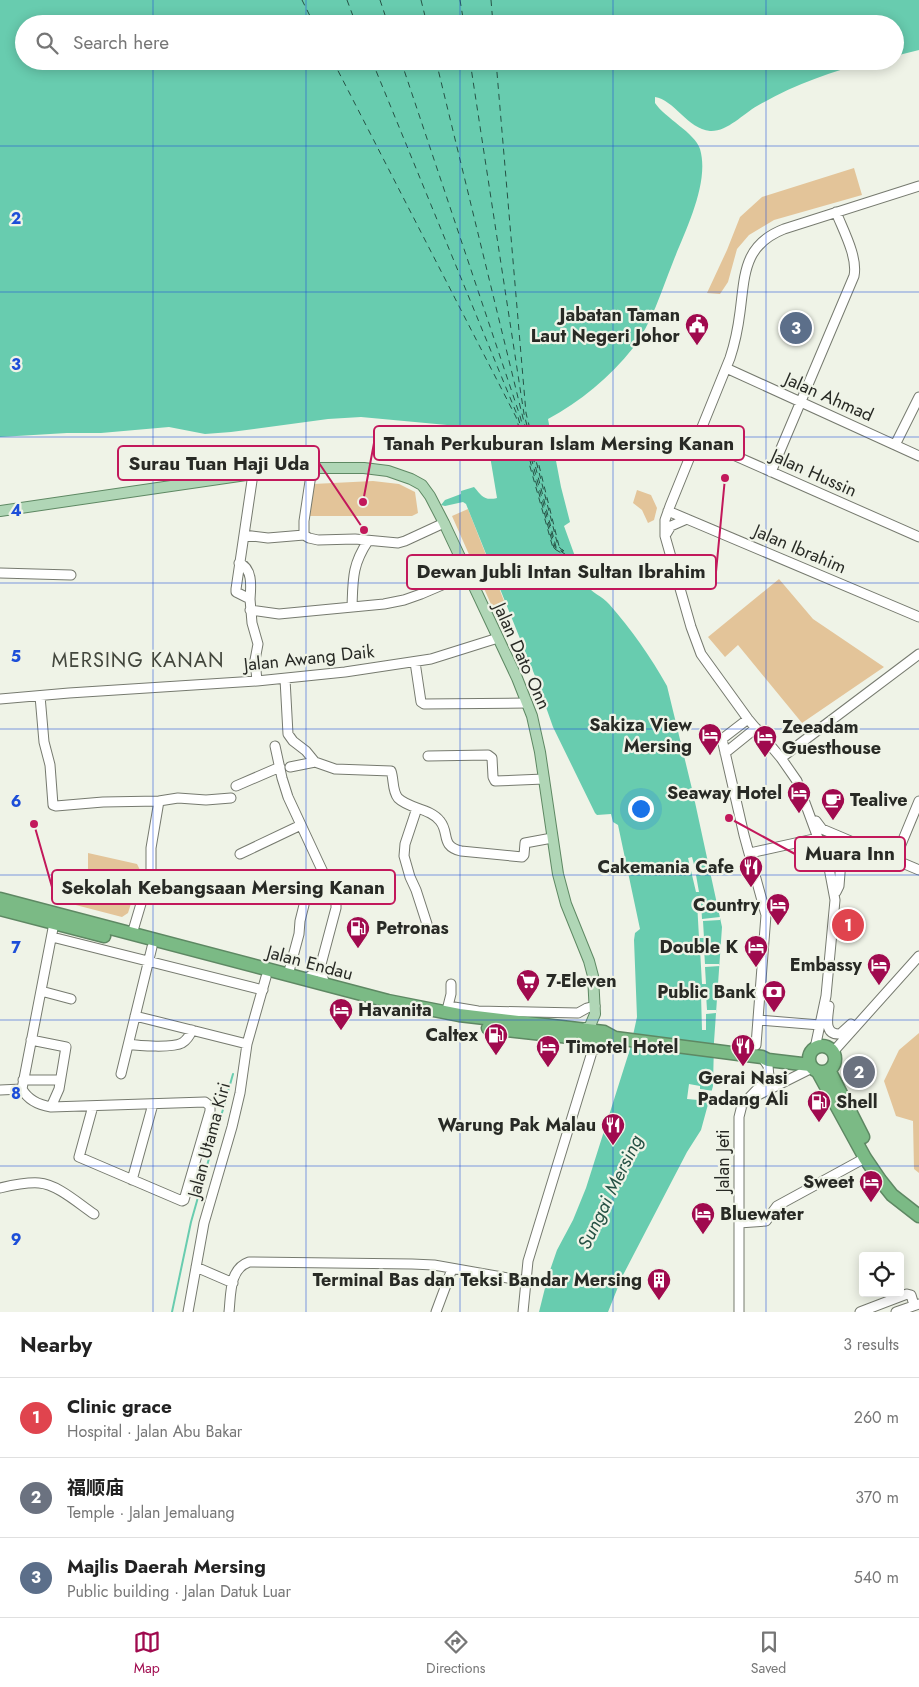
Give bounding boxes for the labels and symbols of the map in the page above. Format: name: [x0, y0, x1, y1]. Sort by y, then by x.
text: 2: [11, 207, 21, 230]
place label: Jabatan Taman Laut Negeri Johor: [531, 302, 681, 349]
pin: 3: [780, 309, 812, 347]
public building icon: Jabatan Taman Laut Negeri Johor: [684, 312, 710, 346]
text: 3: [11, 353, 21, 376]
street label: Jalan Ahmad: [779, 365, 878, 428]
callout: Tanah Perkuburan Islam Mersing Kanan: [374, 426, 744, 460]
text: Tanah Perkuburan Islam Mersing Kanan: [384, 430, 734, 457]
street label: Jalan Hussin: [765, 442, 861, 504]
callout: Surau Tuan Haji Uda: [118, 446, 319, 480]
text: Surau Tuan Haji Uda: [129, 450, 309, 477]
text: 4: [10, 499, 22, 522]
street label: Jalan Ibrahim: [748, 517, 850, 580]
callout: Dewan Jubli Intan Sultan Ibrahim: [407, 555, 716, 589]
text: Dewan Jubli Intan Sultan Ibrahim: [416, 558, 706, 585]
street label: Jalan Dato Onn: [486, 597, 557, 713]
street label: Jalan Awang Daik: [240, 638, 376, 678]
text: 5: [11, 645, 21, 668]
district label: MERSING KANAN: [52, 646, 224, 675]
place label: Sakiza View Mersing: [589, 712, 692, 759]
place label: Zeeadam Guesthouse: [782, 714, 881, 761]
hotel icon: Sakiza View Mersing: [697, 722, 723, 756]
hotel icon: Zeeadam Guesthouse: [752, 724, 778, 758]
place label: Seaway Hotel: [667, 780, 782, 806]
hotel icon: Seaway Hotel: [786, 780, 812, 814]
cafe icon: Tealive: [820, 787, 846, 821]
place label: Tealive: [850, 787, 908, 813]
text: 6: [11, 790, 21, 813]
your location: [628, 796, 654, 822]
callout: Muara Inn: [795, 837, 905, 871]
text: Muara Inn: [805, 840, 895, 867]
place label: Cakemania Cafe: [598, 854, 734, 880]
restaurant icon: Cakemania Cafe: [738, 854, 764, 888]
callout: Sekolah Kebangsaan Mersing Kanan: [52, 870, 395, 904]
text: Sekolah Kebangsaan Mersing Kanan: [61, 874, 385, 901]
place label: Country: [693, 892, 761, 918]
hotel icon: Country: [765, 892, 791, 926]
pin: 1: [832, 906, 864, 944]
fuel station icon: Petronas: [345, 915, 371, 949]
place label: Petronas: [376, 915, 449, 941]
place label: Double K: [660, 934, 738, 960]
hotel icon: Double K: [743, 934, 769, 968]
text: 7: [11, 936, 21, 959]
street label: Jalan Endau: [262, 938, 356, 987]
place label: Embassy: [790, 952, 863, 978]
hotel icon: Embassy: [866, 952, 892, 986]
supermarket icon: 7-Eleven: [515, 968, 541, 1002]
place label: 7-Eleven: [546, 968, 617, 994]
place label: Public Bank: [657, 979, 757, 1005]
bank icon: Public Bank: [761, 979, 787, 1013]
hotel icon: Havanita: [328, 997, 354, 1031]
place label: Havanita: [358, 997, 432, 1023]
place label: Caltex: [425, 1022, 478, 1048]
fuel station icon: Caltex: [483, 1022, 509, 1056]
restaurant icon: Gerai Nasi Padang Ali: [730, 1033, 756, 1067]
hotel icon: Timotel Hotel: [535, 1034, 561, 1068]
place label: Timotel Hotel: [566, 1034, 678, 1060]
pin: 2: [843, 1053, 875, 1091]
place label: Gerai Nasi Padang Ali: [698, 1065, 789, 1112]
street label: Jalan Utama Kiri: [181, 1079, 237, 1203]
text: 8: [11, 1082, 21, 1105]
fuel station icon: Shell: [806, 1089, 832, 1123]
place label: Shell: [836, 1089, 878, 1115]
place label: Warung Pak Malau: [438, 1112, 596, 1138]
restaurant icon: Warung Pak Malau: [600, 1112, 626, 1146]
street label: Jalan Jeti: [710, 1129, 736, 1195]
water label: Sungai Mersing: [571, 1130, 650, 1254]
place label: Sweet: [803, 1169, 854, 1195]
hotel icon: Sweet: [858, 1169, 884, 1203]
hotel icon: Bluewater: [690, 1201, 716, 1235]
place label: Bluewater: [720, 1201, 805, 1227]
text: 9: [11, 1228, 21, 1251]
place label: Terminal Bas dan Teksi Bandar Mersing: [313, 1267, 642, 1293]
building icon: Terminal Bas dan Teksi Bandar Mersing: [646, 1267, 672, 1301]

